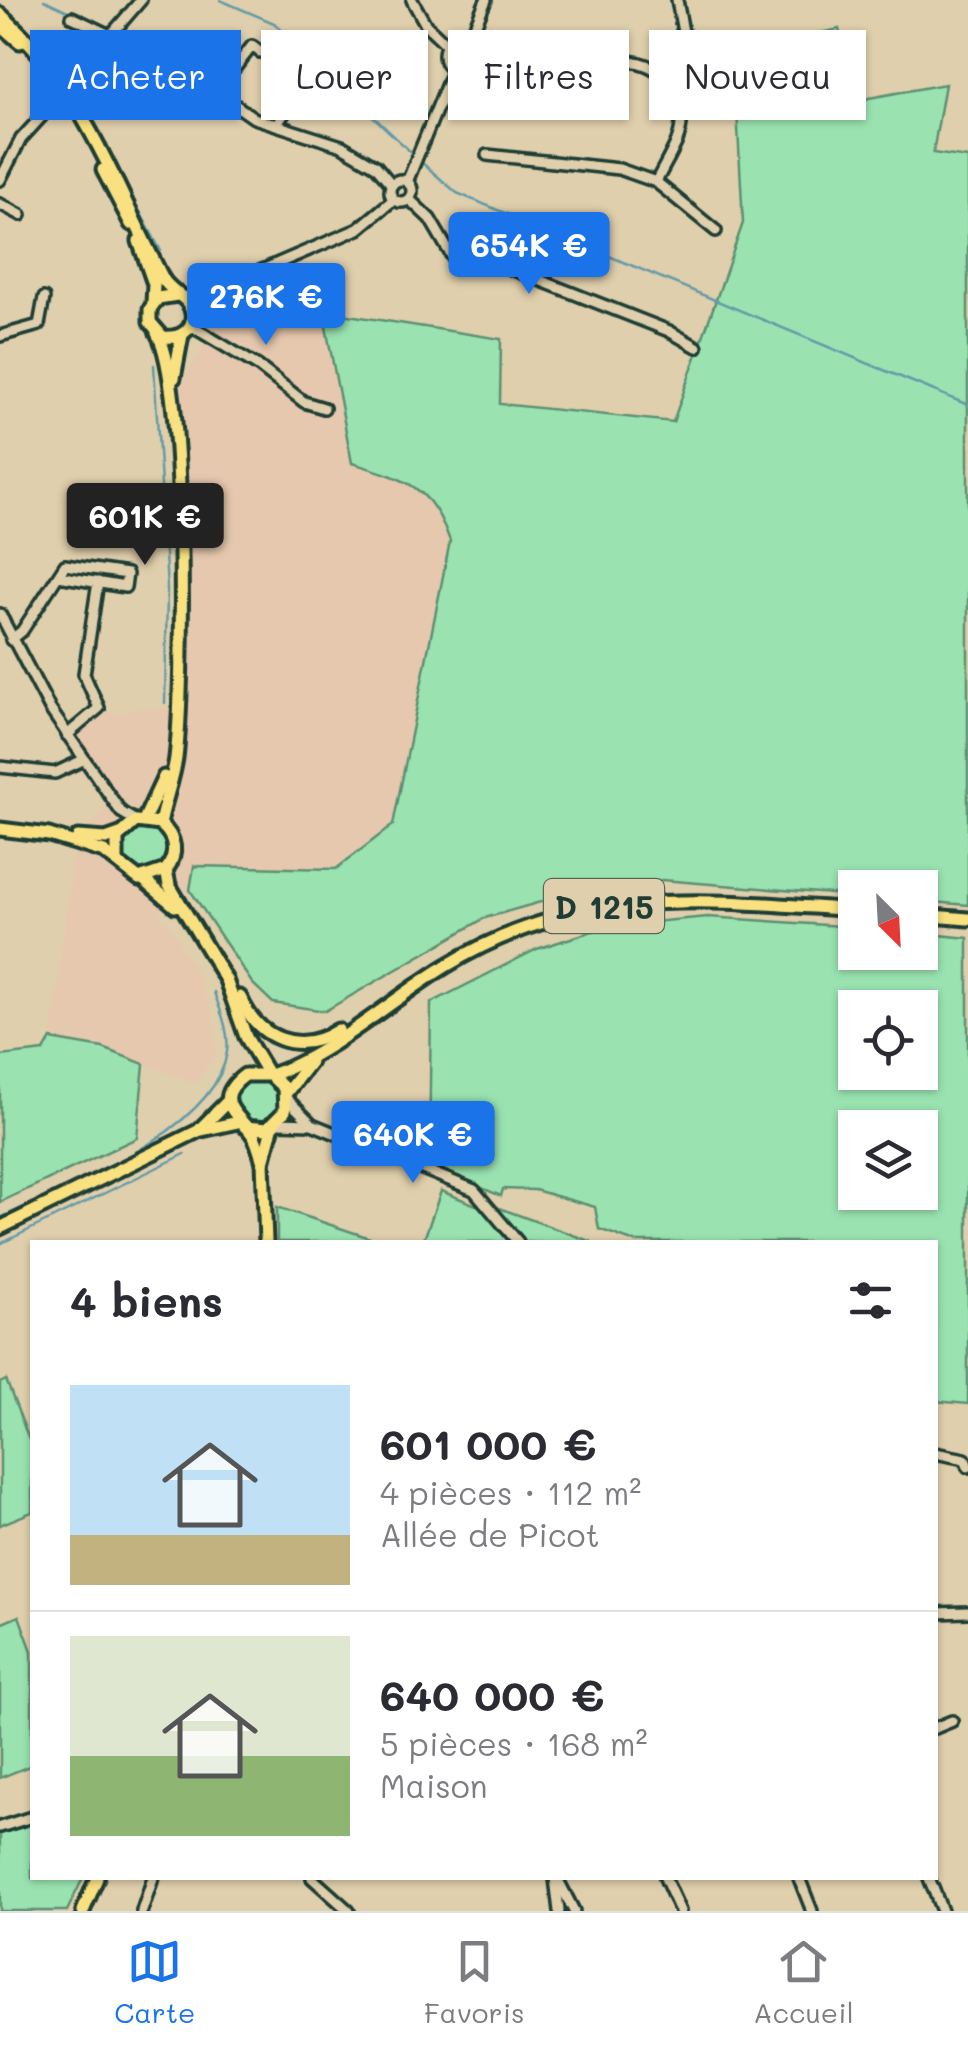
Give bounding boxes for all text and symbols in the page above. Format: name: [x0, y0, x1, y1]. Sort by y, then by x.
chip: Acheter: [30, 30, 241, 120]
chip: Louer: [261, 30, 428, 120]
chip: Filtres: [448, 30, 629, 120]
chip: Nouveau: [649, 30, 866, 120]
pin: 654K €: [448, 212, 610, 297]
text: 654K €: [471, 223, 587, 265]
pin: 276K €: [185, 263, 347, 348]
text: 276K €: [209, 274, 323, 316]
pin: 601K €: [64, 483, 226, 568]
text: 601K €: [89, 494, 201, 536]
north arrow: [838, 870, 938, 970]
map controls: [838, 870, 938, 1210]
road number: D 1215: [544, 879, 664, 933]
button: locate: [838, 990, 938, 1090]
pin: 640K €: [332, 1101, 494, 1186]
button: layers: [838, 1110, 938, 1210]
text: 640K €: [354, 1112, 472, 1154]
text: 4 biens: [70, 1273, 223, 1328]
icon: filters: [843, 1273, 898, 1328]
text: 601 000 €: [380, 1416, 596, 1471]
icon: home: [150, 1425, 270, 1545]
text: 4 pièces · 112 m²: [380, 1471, 641, 1513]
text: Allée de Picot: [380, 1513, 600, 1555]
text: 640 000 €: [380, 1667, 604, 1722]
icon: home: [150, 1676, 270, 1796]
text: 5 pièces · 168 m²: [380, 1722, 648, 1764]
text: Maison: [380, 1764, 488, 1806]
tab: Carte: [114, 1934, 195, 2030]
tab: Favoris: [424, 1934, 525, 2030]
tab: Accueil: [753, 1934, 854, 2030]

